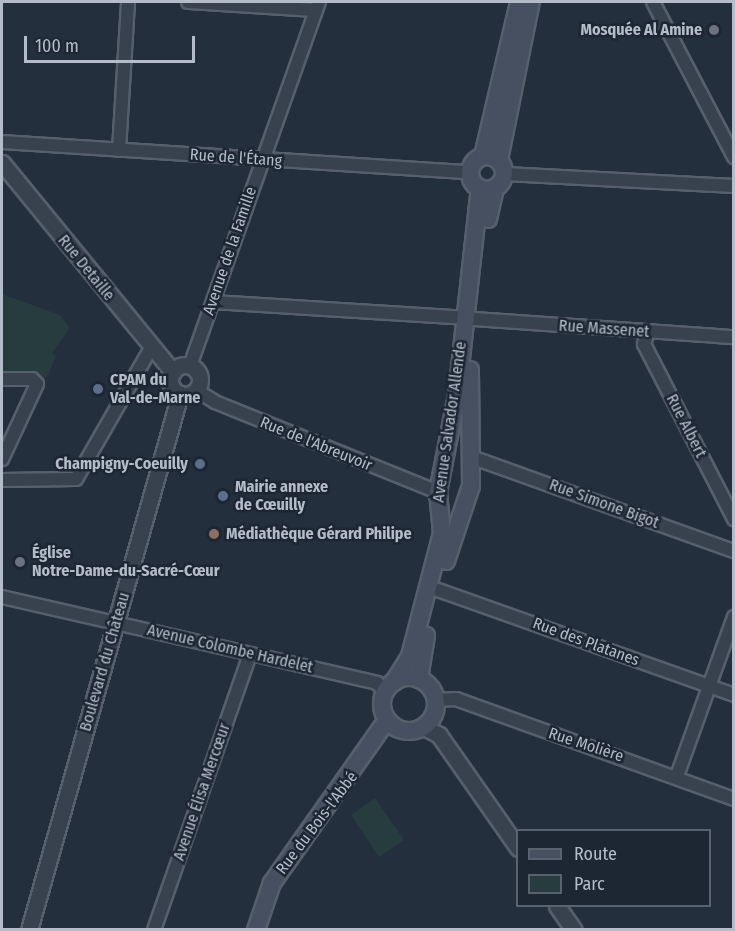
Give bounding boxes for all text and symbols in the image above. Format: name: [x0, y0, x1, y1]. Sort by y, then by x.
place label: Mosquée Al Amine: [580, 20, 702, 40]
marker: Mosquée Al Amine: [707, 23, 721, 37]
scale bar: [27, 24, 198, 62]
text: 100 m: [35, 35, 79, 57]
street label: Rue de l'Étang: [189, 145, 283, 171]
street label: Avenue de la Famille: [199, 184, 261, 318]
street label: Rue Detaille: [54, 231, 118, 305]
street label: Rue Massenet: [558, 316, 650, 342]
street label: Avenue Salvador Allende: [429, 340, 471, 504]
place label: CPAM du Val-de-Marne: [110, 370, 200, 408]
marker: CPAM du Val-de-Marne: [91, 382, 105, 396]
street label: Rue Albert: [662, 391, 710, 461]
street label: Rue de l'Abreuvoir: [257, 413, 375, 475]
place label: Champigny-Coeuilly: [55, 454, 188, 474]
marker: Champigny-Coeuilly: [193, 457, 207, 471]
street label: Rue Simone Bigot: [547, 475, 661, 533]
place label: Mairie annexe de Cœuilly: [235, 477, 328, 515]
marker: Mairie annexe de Cœuilly: [216, 489, 230, 503]
place label: Médiathèque Gérard Philipe: [226, 524, 412, 544]
marker: Médiathèque Gérard Philipe: [207, 527, 221, 541]
place label: Église Notre-Dame-du-Sacré-Cœur: [32, 543, 220, 581]
marker: Église Notre-Dame-du-Sacré-Cœur: [13, 555, 27, 569]
street label: Boulevard du Château: [76, 590, 134, 734]
street label: Rue des Platanes: [530, 614, 642, 670]
street label: Avenue Colombe Hardelet: [145, 621, 315, 677]
street label: Avenue Élisa Mercœur: [169, 721, 235, 863]
street label: Rue Molière: [546, 724, 626, 766]
street label: Rue du Bois-l'Abbé: [272, 768, 362, 878]
legend: [516, 829, 711, 907]
text: Route: [574, 843, 617, 865]
text: Parc: [574, 873, 605, 895]

